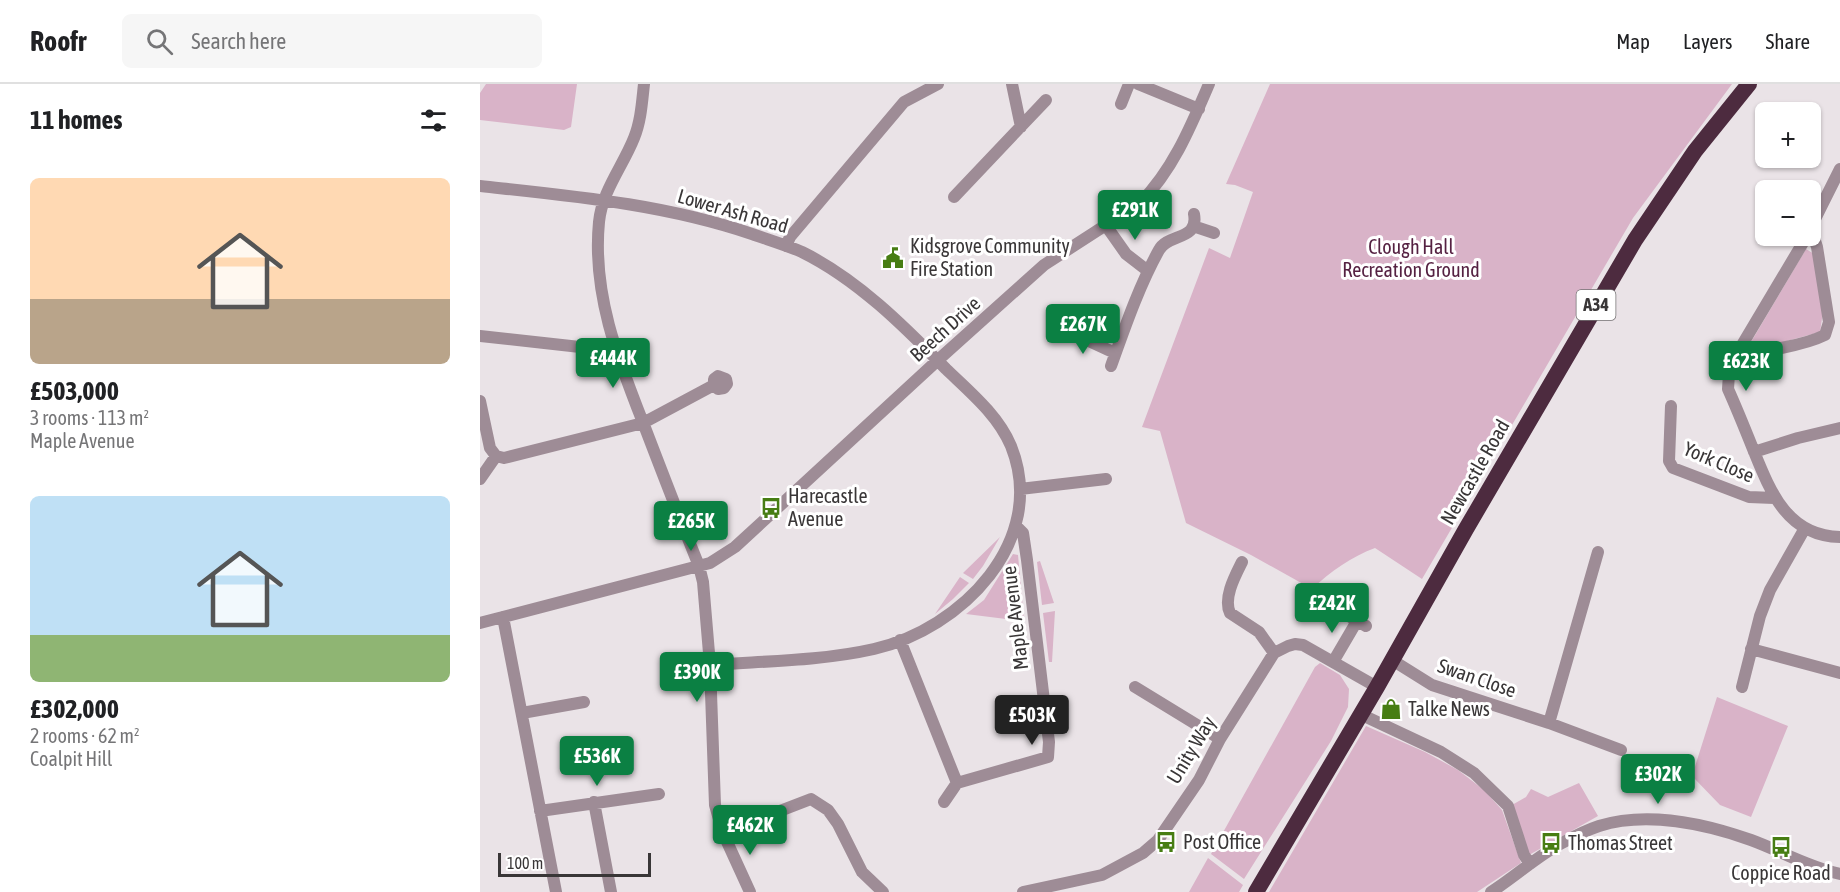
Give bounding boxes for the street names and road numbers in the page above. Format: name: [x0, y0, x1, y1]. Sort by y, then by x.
street label: Lower Ash Road: [675, 184, 791, 237]
road number: A34: [1576, 290, 1616, 320]
street label: Beech Drive: [905, 291, 984, 366]
street label: Newcastle Road: [1435, 415, 1514, 528]
street label: York Close: [1681, 436, 1758, 487]
street label: Maple Avenue: [997, 565, 1032, 671]
street label: Swan Close: [1435, 653, 1519, 702]
street label: Unity Way: [1162, 712, 1220, 788]

